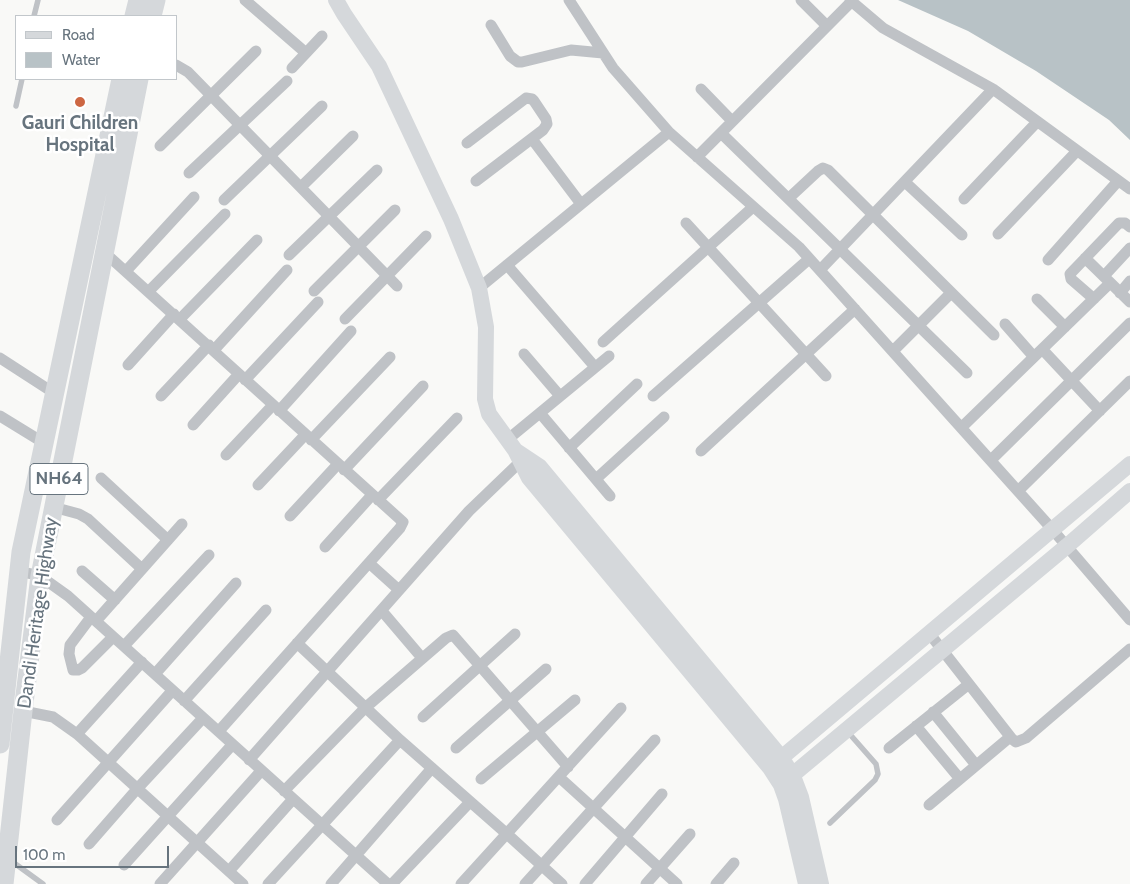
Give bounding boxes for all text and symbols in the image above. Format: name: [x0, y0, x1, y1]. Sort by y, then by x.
legend: [15, 15, 178, 80]
text: Road: [62, 26, 95, 44]
text: Water: [62, 51, 100, 69]
marker: Gauri Children Hospital: [73, 95, 87, 109]
place label: Gauri Children Hospital: [22, 112, 138, 156]
road number: NH64: [30, 464, 88, 494]
street label: Dandi Heritage Highway: [13, 516, 63, 710]
scale bar: [18, 836, 171, 868]
text: 100 m: [23, 846, 65, 864]

